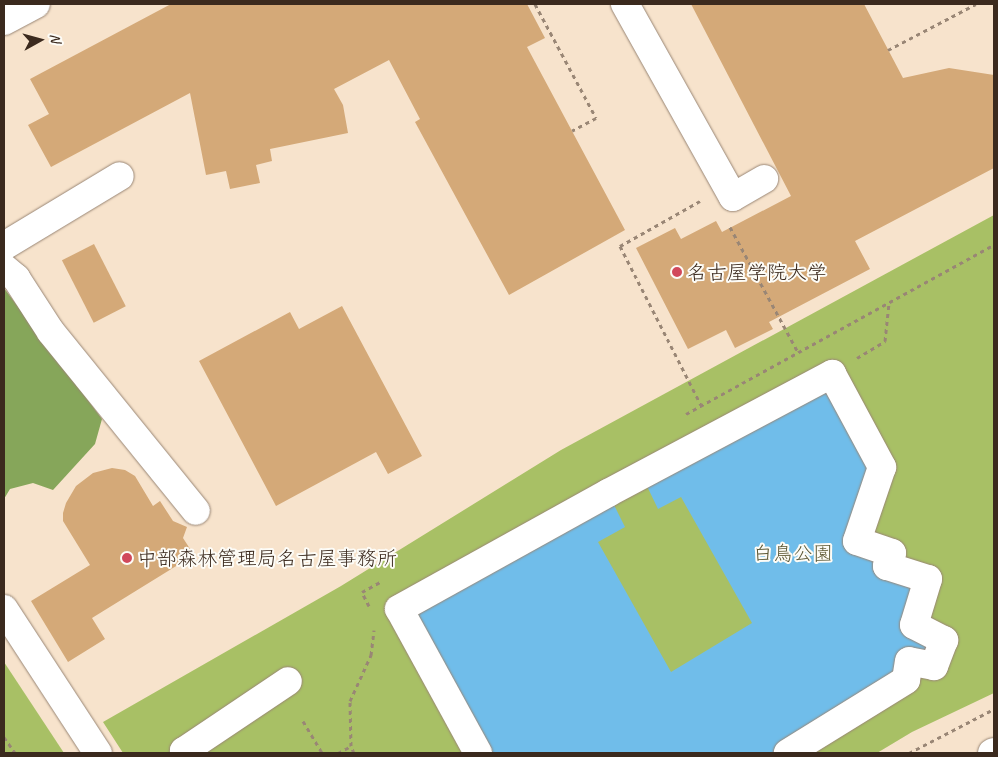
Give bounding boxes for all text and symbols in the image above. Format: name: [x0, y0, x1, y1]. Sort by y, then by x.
north arrow: [15, 15, 65, 65]
text: N: [46, 33, 64, 43]
place label: 名古屋学院大学: [687, 260, 827, 284]
marker: 名古屋学院大学: [671, 266, 683, 278]
park label: 白鳥公園: [753, 541, 833, 565]
place label: 中部森林管理局名古屋事務所: [137, 546, 397, 570]
marker: 中部森林管理局名古屋事務所: [121, 552, 133, 564]

